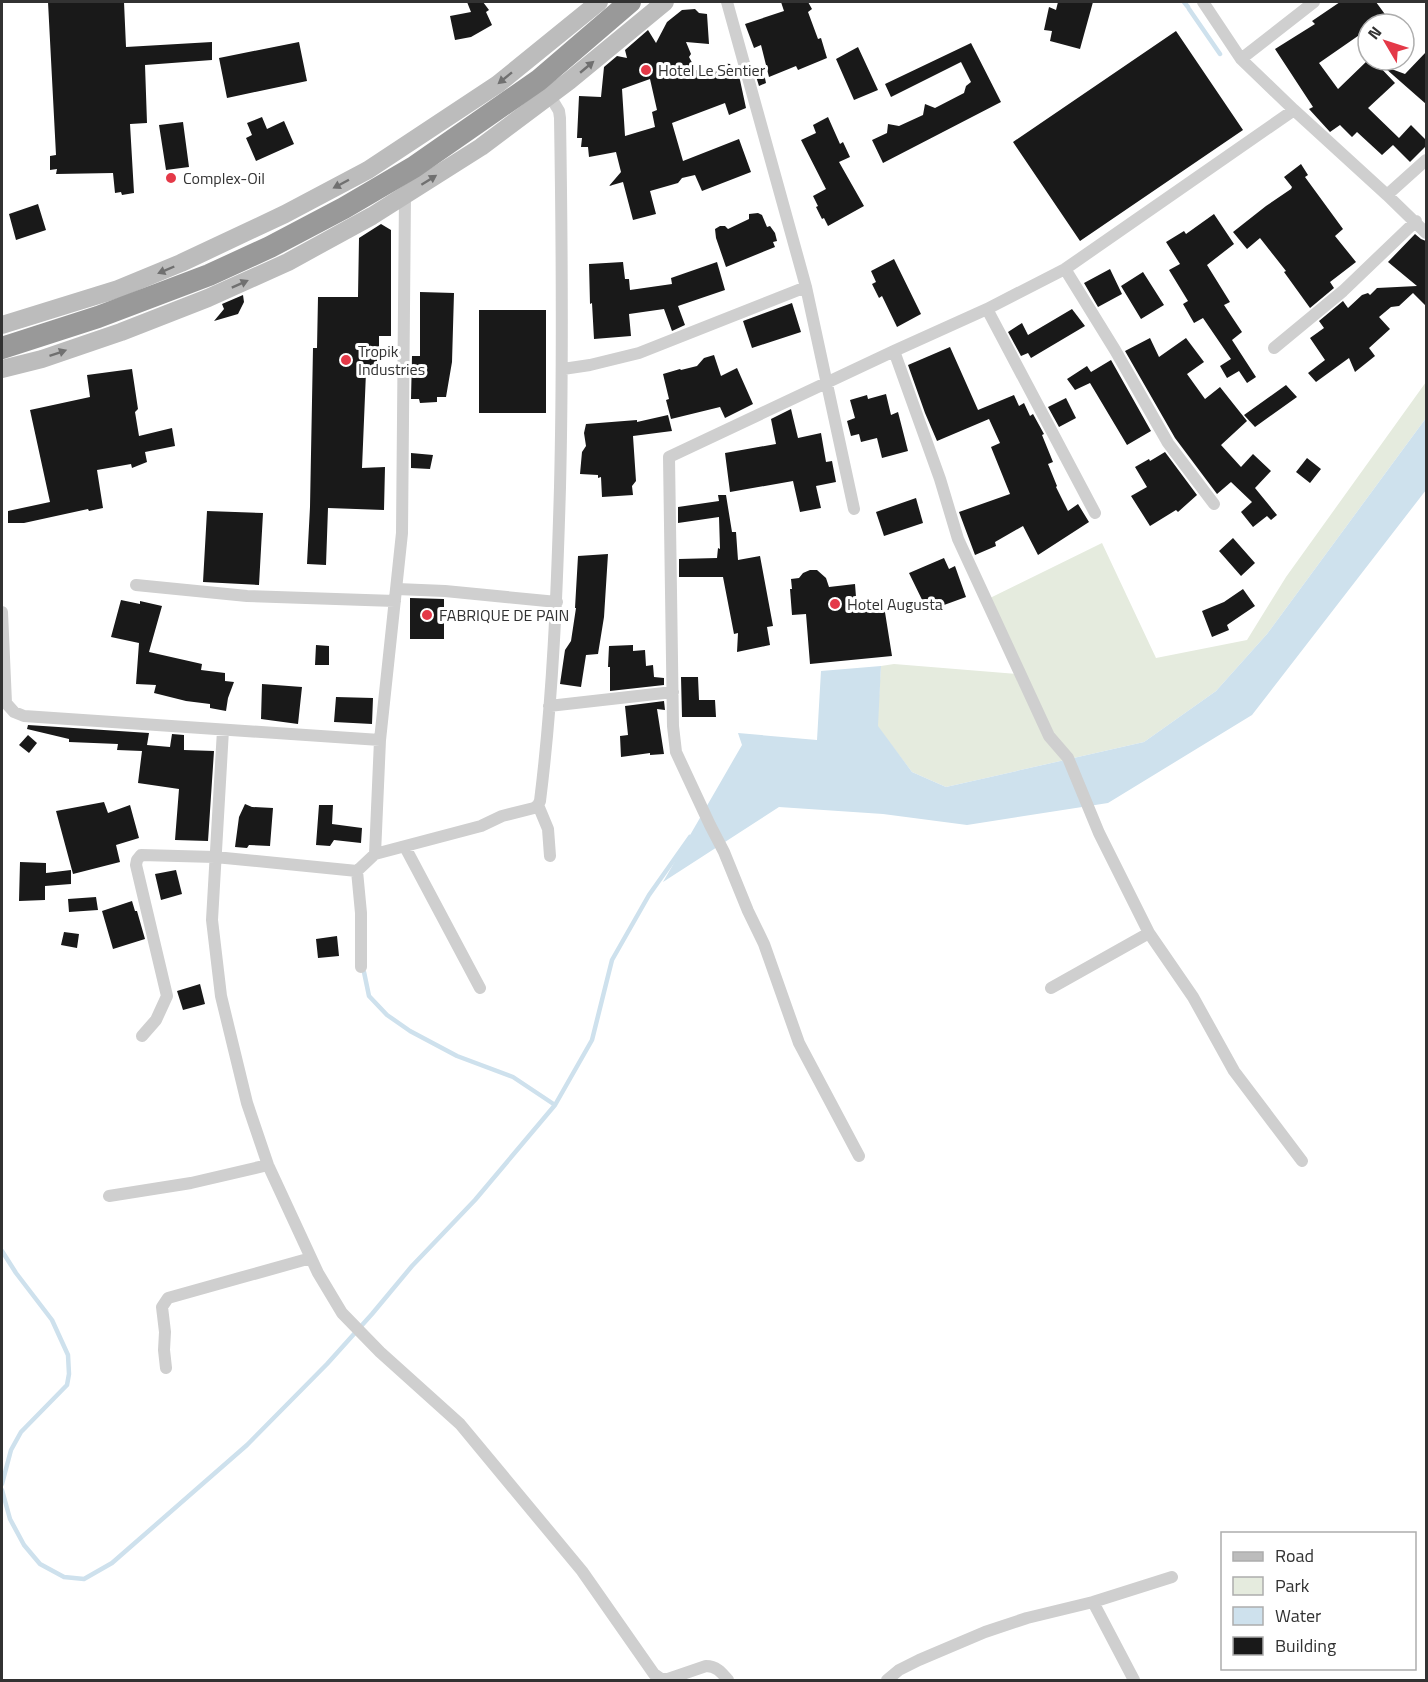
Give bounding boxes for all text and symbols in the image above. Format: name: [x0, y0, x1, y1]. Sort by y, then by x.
north arrow: [1356, 12, 1416, 72]
text: N: [1362, 21, 1387, 44]
place label: Hotel Le Sentier: [658, 58, 766, 82]
one-way arrow: [579, 60, 595, 73]
marker: Hotel Le Sentier: [639, 63, 653, 77]
one-way arrow: [497, 72, 513, 85]
place label: Complex-Oil: [183, 166, 265, 190]
marker: Complex-Oil: [164, 171, 178, 185]
one-way arrow: [421, 175, 437, 186]
one-way arrow: [332, 179, 349, 189]
one-way arrow: [157, 266, 175, 275]
one-way arrow: [231, 279, 249, 289]
place label: Tropik Industries: [358, 339, 425, 381]
one-way arrow: [49, 348, 67, 358]
marker: Tropik Industries: [339, 353, 353, 367]
place label: Hotel Augusta: [847, 592, 943, 616]
marker: Hotel Augusta: [828, 597, 842, 611]
place label: FABRIQUE DE PAIN: [439, 603, 569, 627]
marker: FABRIQUE DE PAIN: [420, 608, 434, 622]
legend: [1221, 1532, 1416, 1670]
text: Road: [1275, 1542, 1314, 1569]
text: Park: [1275, 1572, 1310, 1599]
text: Water: [1275, 1602, 1321, 1629]
text: Building: [1275, 1632, 1336, 1659]

